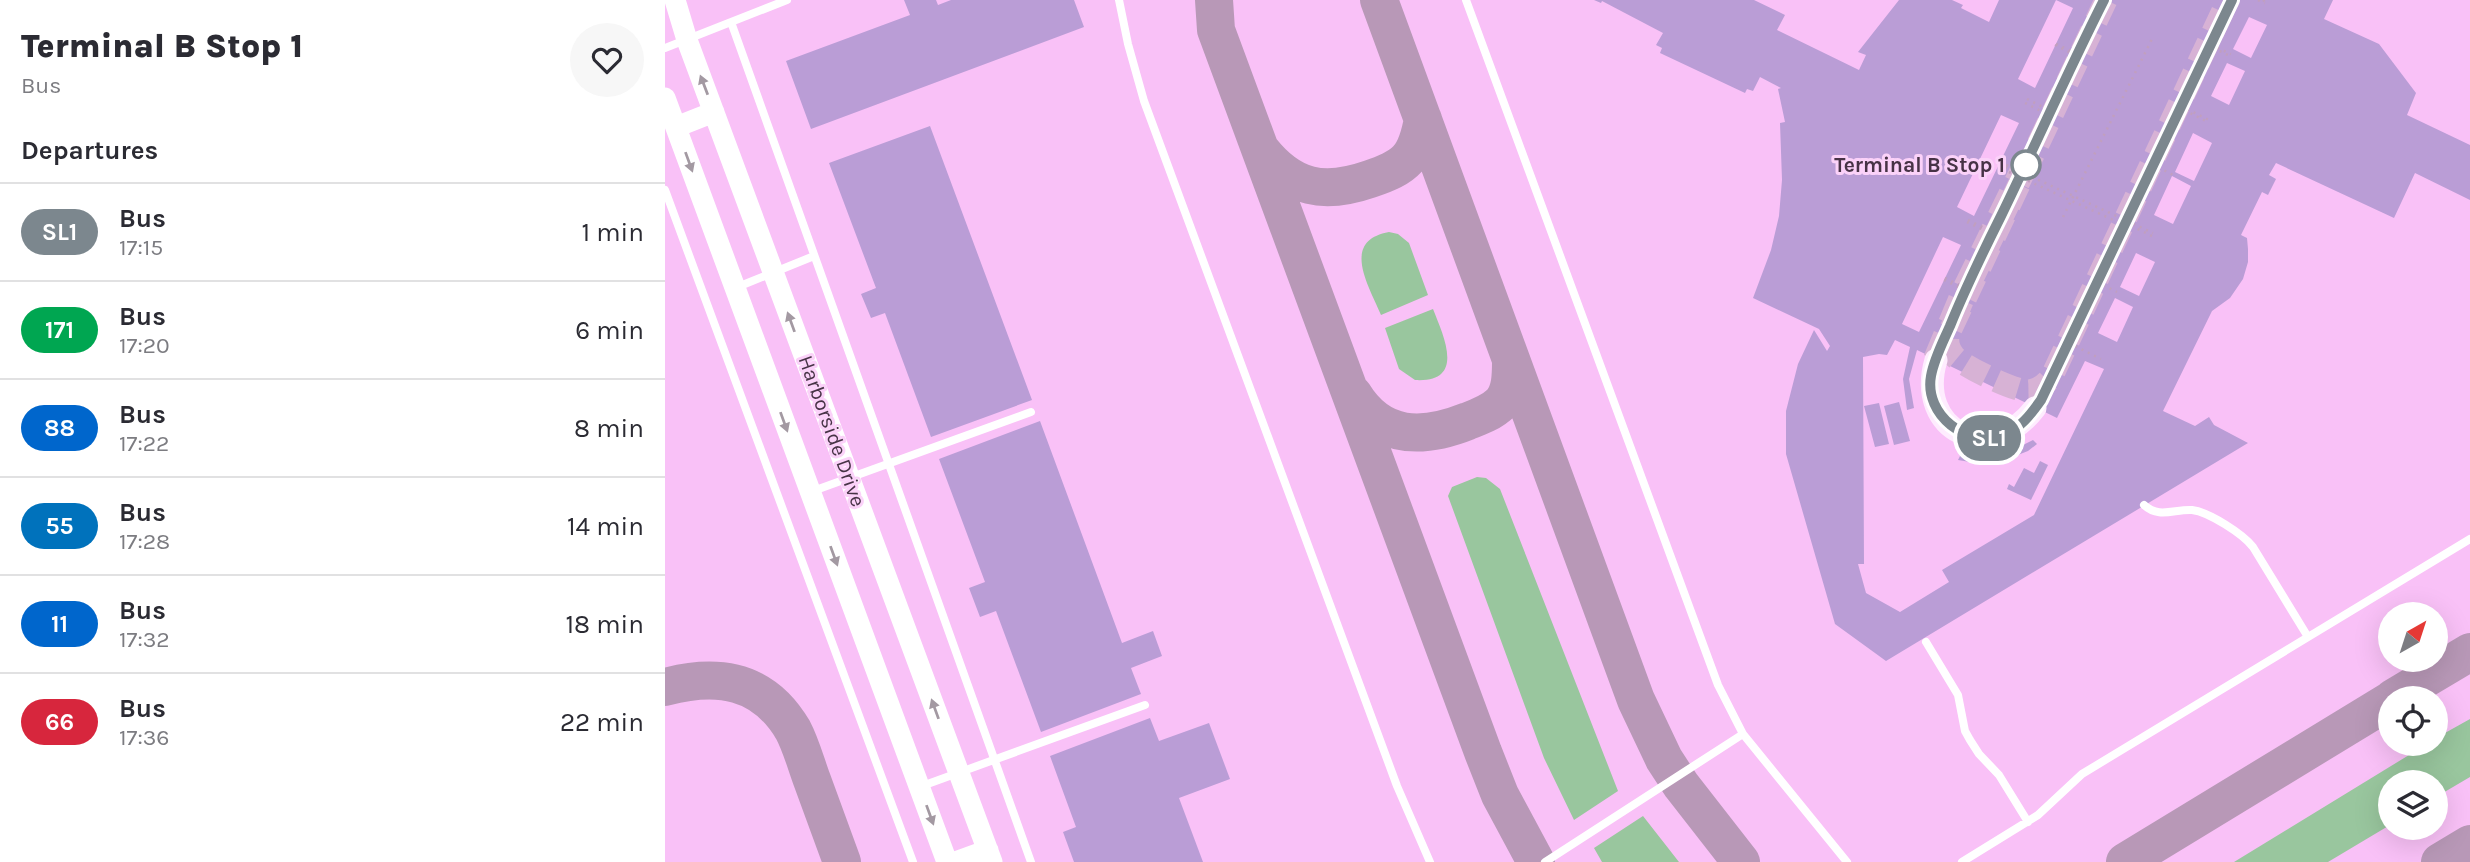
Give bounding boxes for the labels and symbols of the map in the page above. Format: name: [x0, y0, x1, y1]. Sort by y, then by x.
one-way arrow: [698, 75, 709, 96]
marker: Terminal B Stop 1: [2011, 150, 2041, 180]
one-way arrow: [683, 152, 694, 173]
place label: Terminal B Stop 1: [1834, 153, 2005, 177]
one-way arrow: [786, 311, 797, 332]
street label: Harborside Drive: [793, 352, 871, 510]
one-way arrow: [779, 411, 790, 432]
line badge: SL1: [1949, 415, 2029, 461]
one-way arrow: [829, 545, 840, 566]
north arrow: [2378, 602, 2448, 672]
one-way arrow: [929, 698, 940, 719]
one-way arrow: [924, 805, 935, 826]

